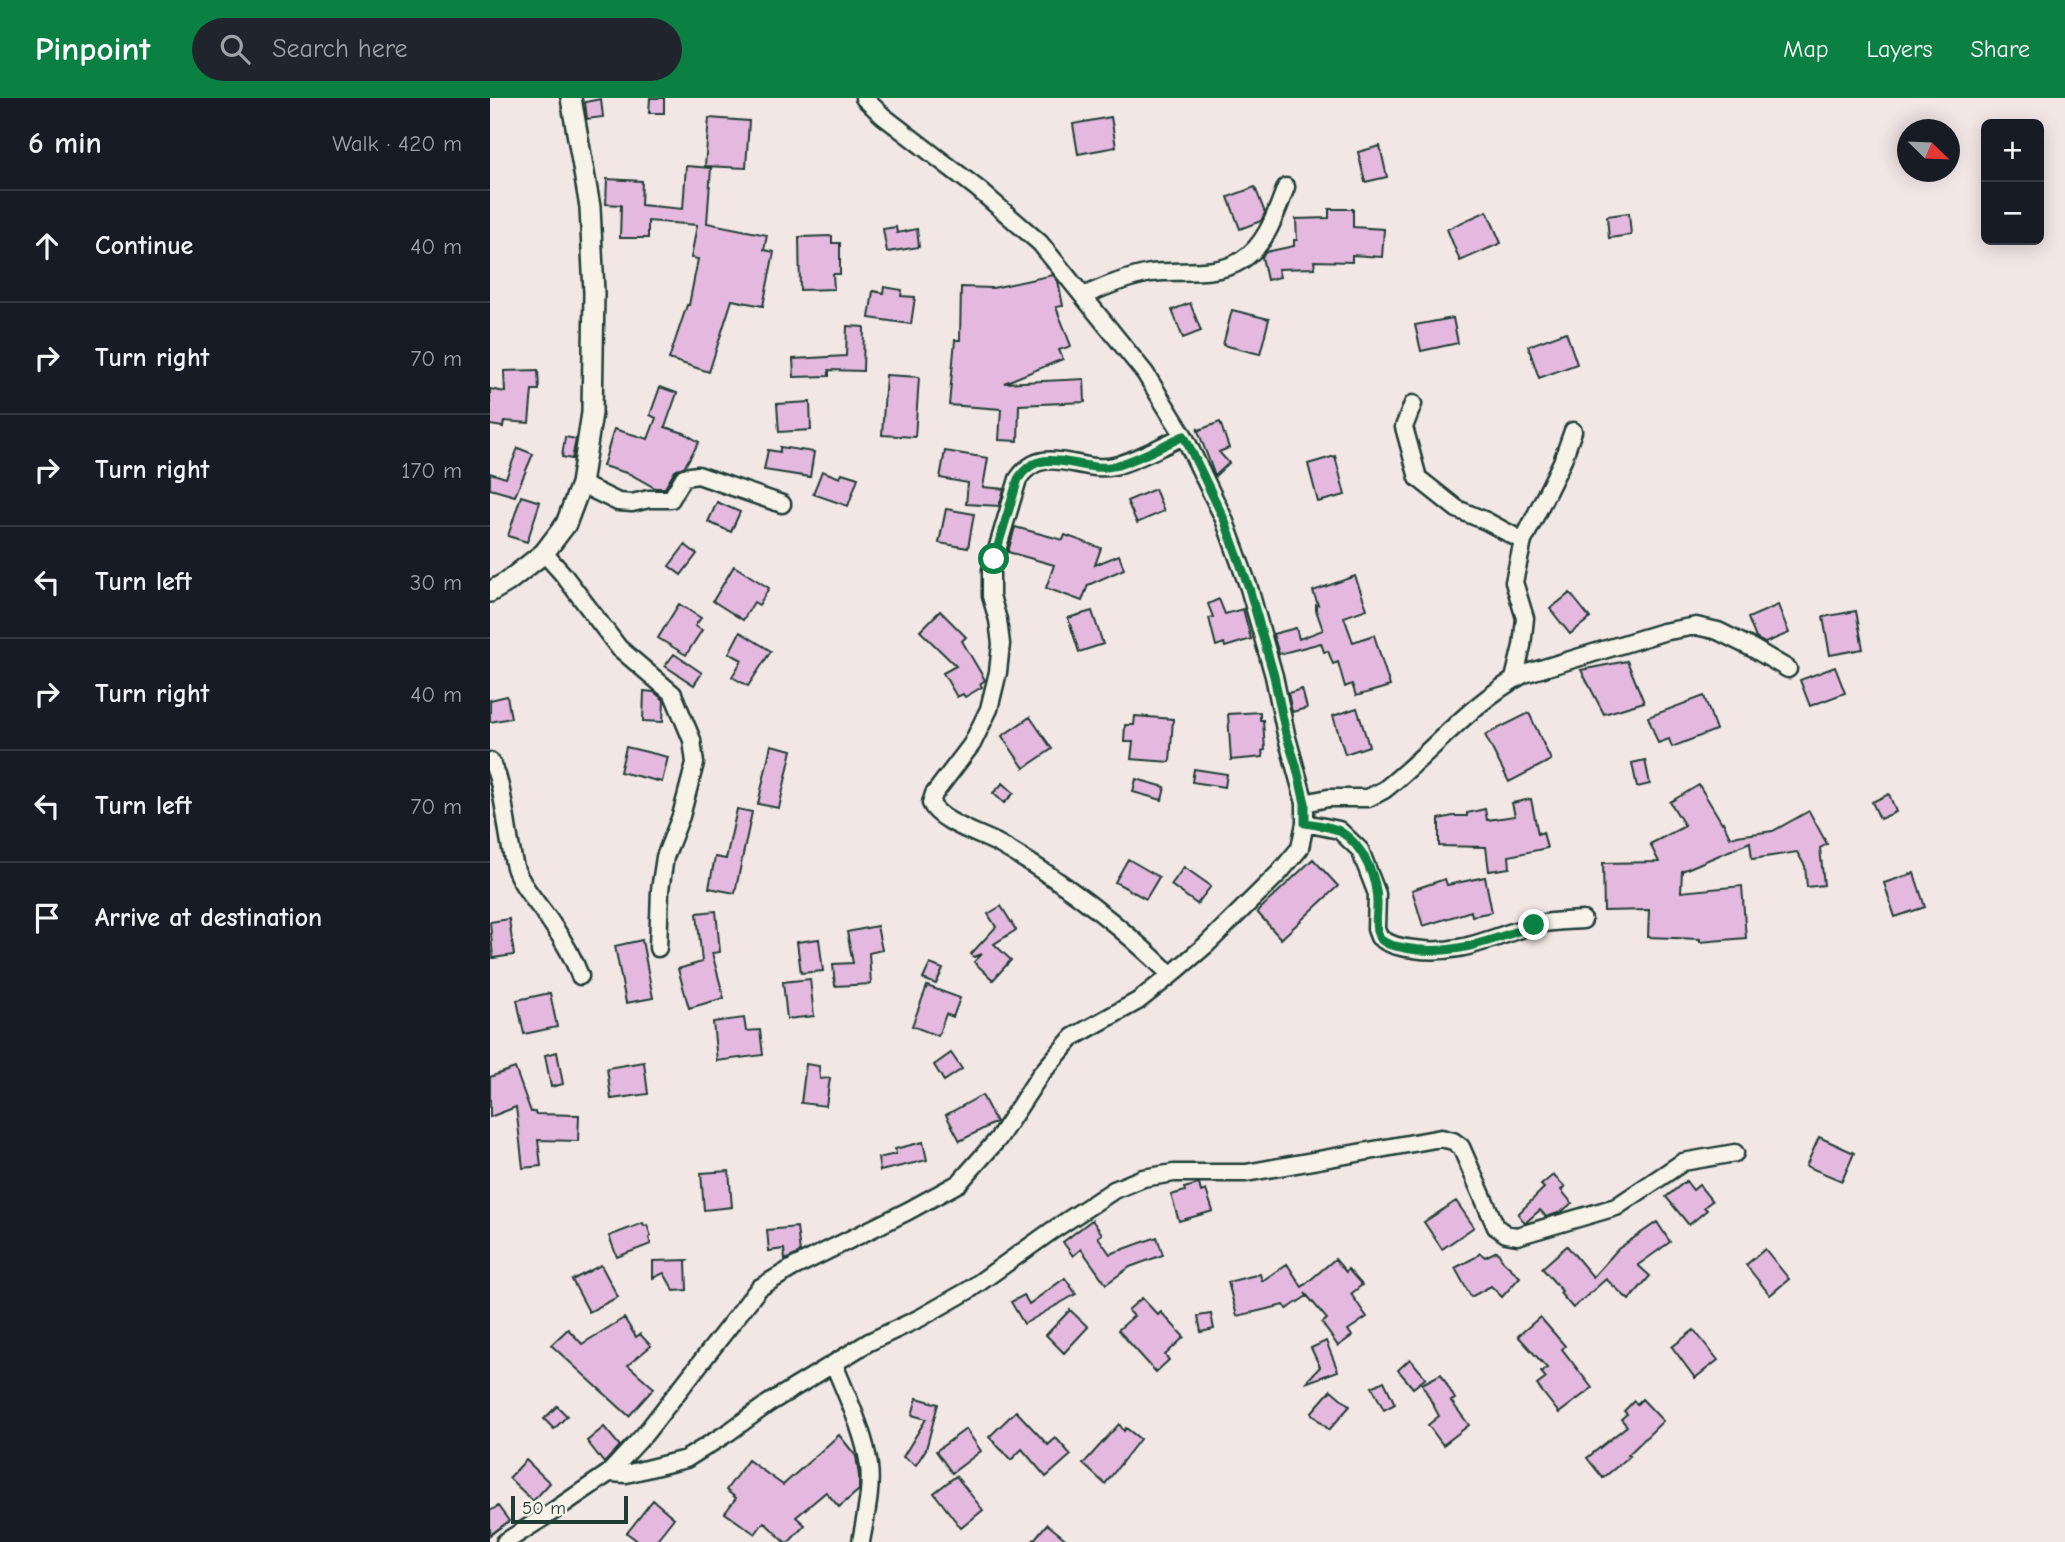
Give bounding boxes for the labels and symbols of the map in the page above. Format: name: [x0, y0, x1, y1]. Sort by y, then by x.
north arrow: [1897, 119, 1960, 182]
route start: [978, 543, 1009, 574]
route end: [1518, 909, 1549, 940]
scale bar: [511, 1493, 628, 1525]

